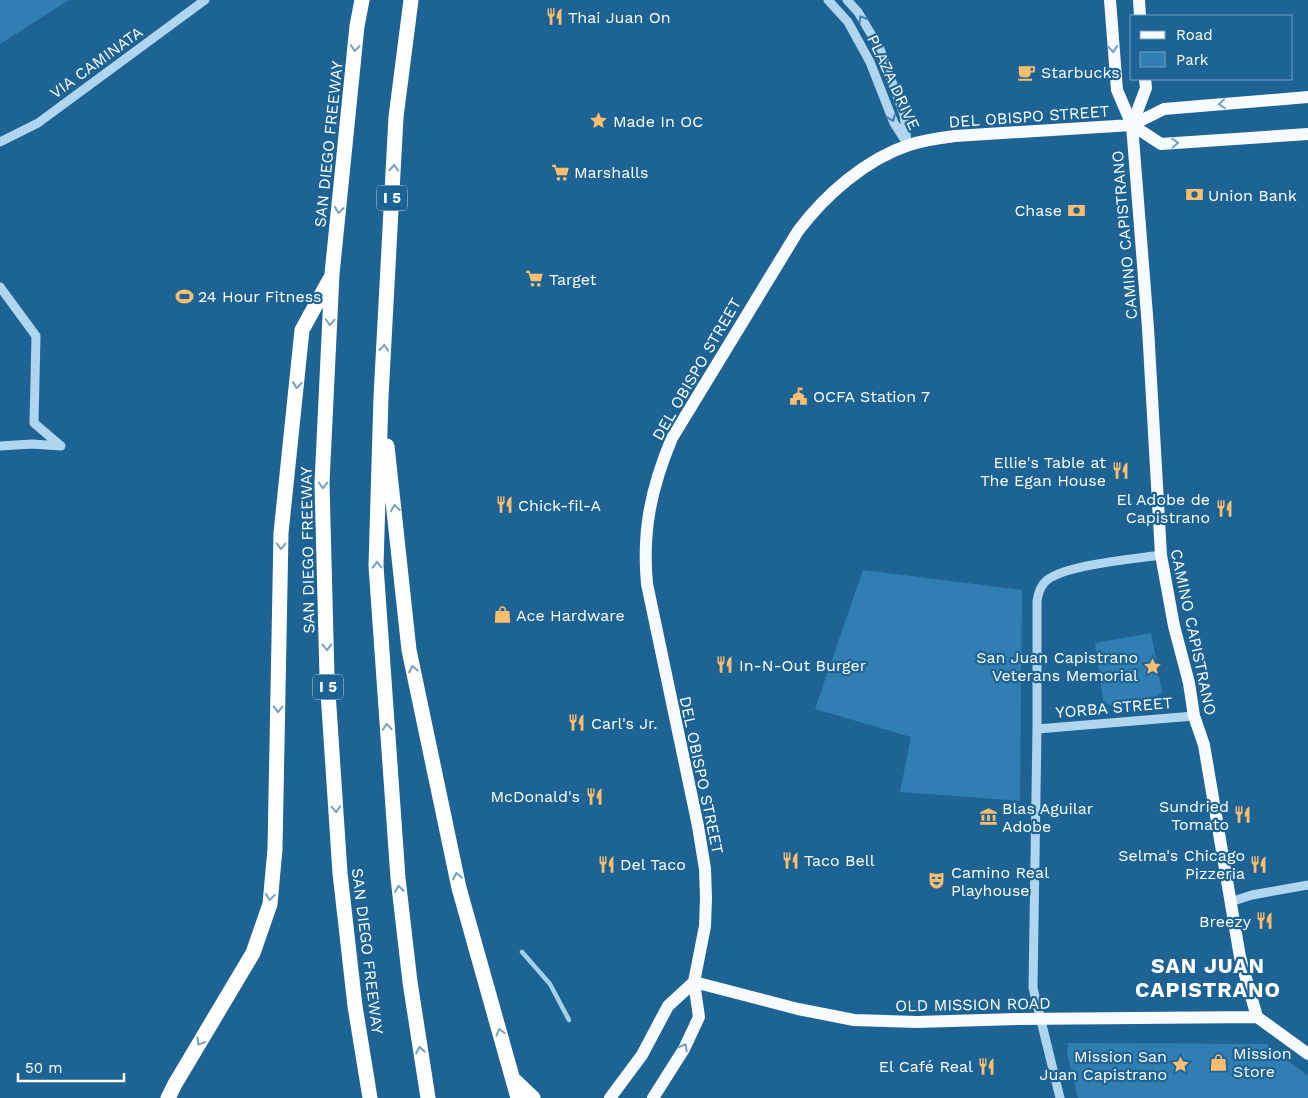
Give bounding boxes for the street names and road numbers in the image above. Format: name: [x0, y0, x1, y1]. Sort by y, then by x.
street label: VIA CAMINATA: [46, 22, 147, 102]
street label: PLAZA DRIVE: [863, 32, 924, 133]
street label: SAN DIEGO FREEWAY: [310, 60, 347, 228]
street label: DEL OBISPO STREET: [948, 101, 1110, 132]
street label: CAMINO CAPISTRANO: [1108, 150, 1141, 320]
road number: I 5: [377, 186, 407, 210]
street label: DEL OBISPO STREET: [648, 294, 745, 444]
street label: SAN DIEGO FREEWAY: [297, 466, 318, 634]
street label: CAMINO CAPISTRANO: [1167, 547, 1220, 717]
road number: I 5: [313, 674, 343, 700]
street label: YORBA STREET: [1055, 693, 1174, 722]
street label: DEL OBISPO STREET: [675, 694, 728, 856]
street label: SAN DIEGO FREEWAY: [348, 867, 387, 1035]
street label: OLD MISSION ROAD: [895, 994, 1051, 1015]

